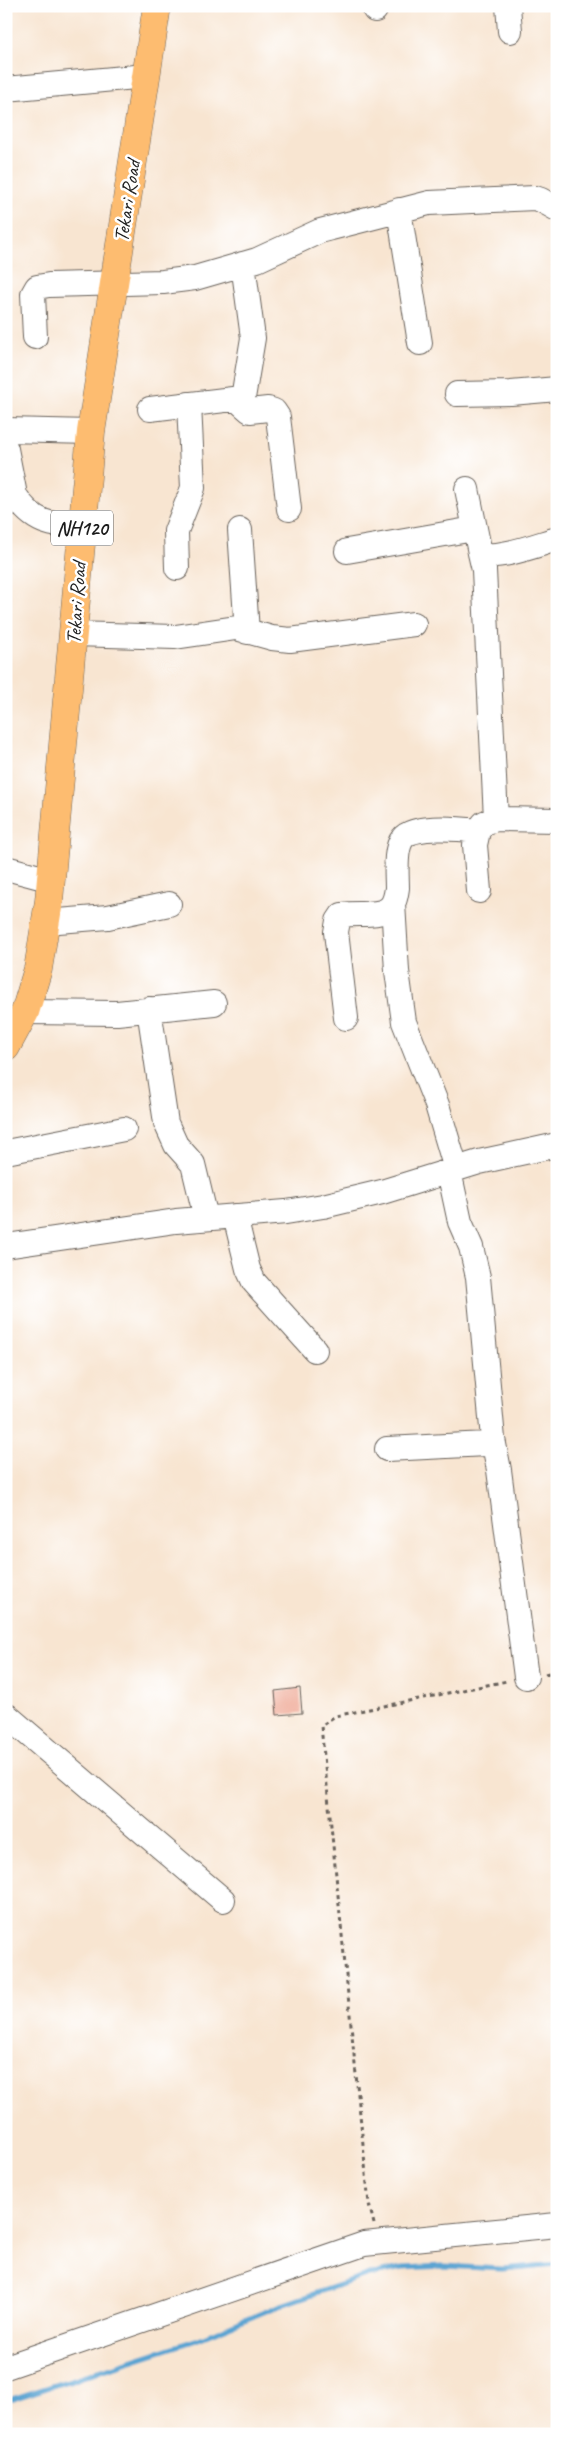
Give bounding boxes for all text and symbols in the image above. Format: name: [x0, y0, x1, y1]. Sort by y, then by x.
street label: Tekari Road: [108, 156, 147, 244]
road number: NH120: [51, 510, 113, 546]
street label: Tekari Road: [60, 558, 92, 645]

